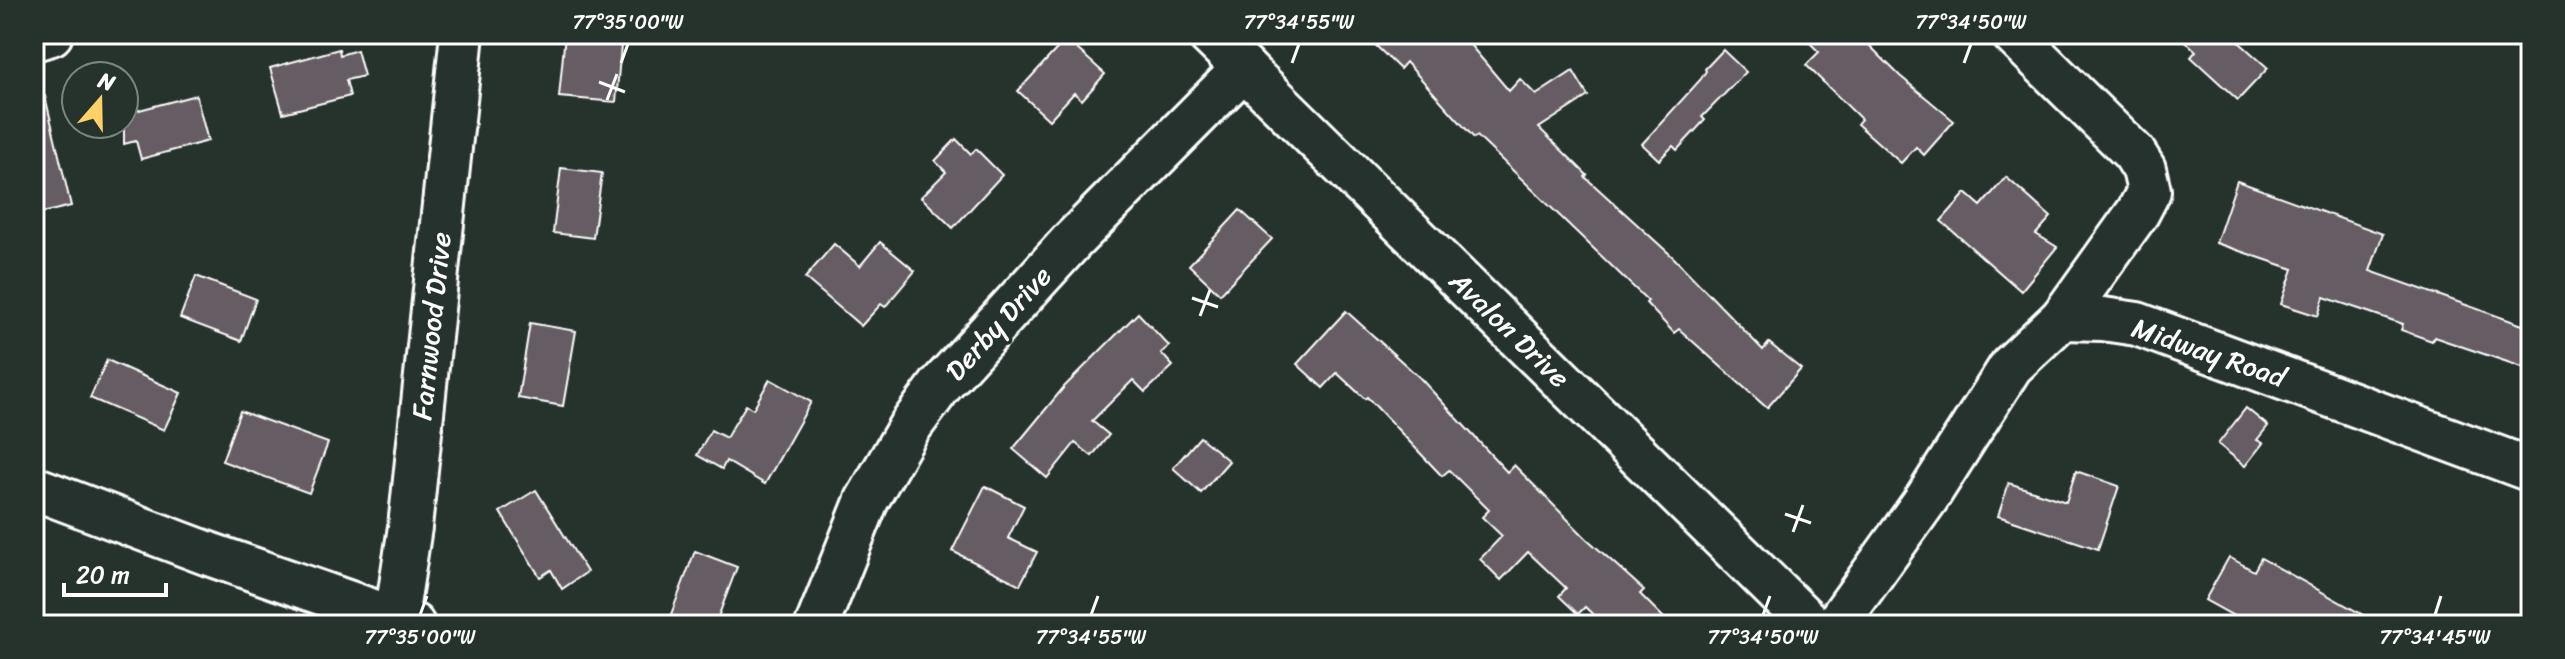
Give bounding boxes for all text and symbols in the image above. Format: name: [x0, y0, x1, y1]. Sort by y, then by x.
text: 77°35'00"W: [572, 5, 684, 40]
text: 77°34'55"W: [1244, 5, 1355, 40]
text: 77°34'50"W: [1916, 5, 2027, 40]
north arrow: [60, 60, 140, 140]
text: N: [92, 60, 121, 103]
street label: Farnwood Drive: [397, 230, 466, 422]
street label: Derby Drive: [932, 254, 1064, 393]
street label: Avalon Drive: [1437, 258, 1582, 400]
street label: Midway Road: [2125, 303, 2295, 402]
scale bar: [64, 547, 166, 597]
text: 20 m: [76, 554, 130, 596]
text: 77°35'00"W: [364, 620, 476, 655]
text: 77°34'55"W: [1036, 620, 1147, 655]
text: 77°34'50"W: [1708, 620, 1819, 655]
text: 77°34'45"W: [2380, 620, 2491, 655]

